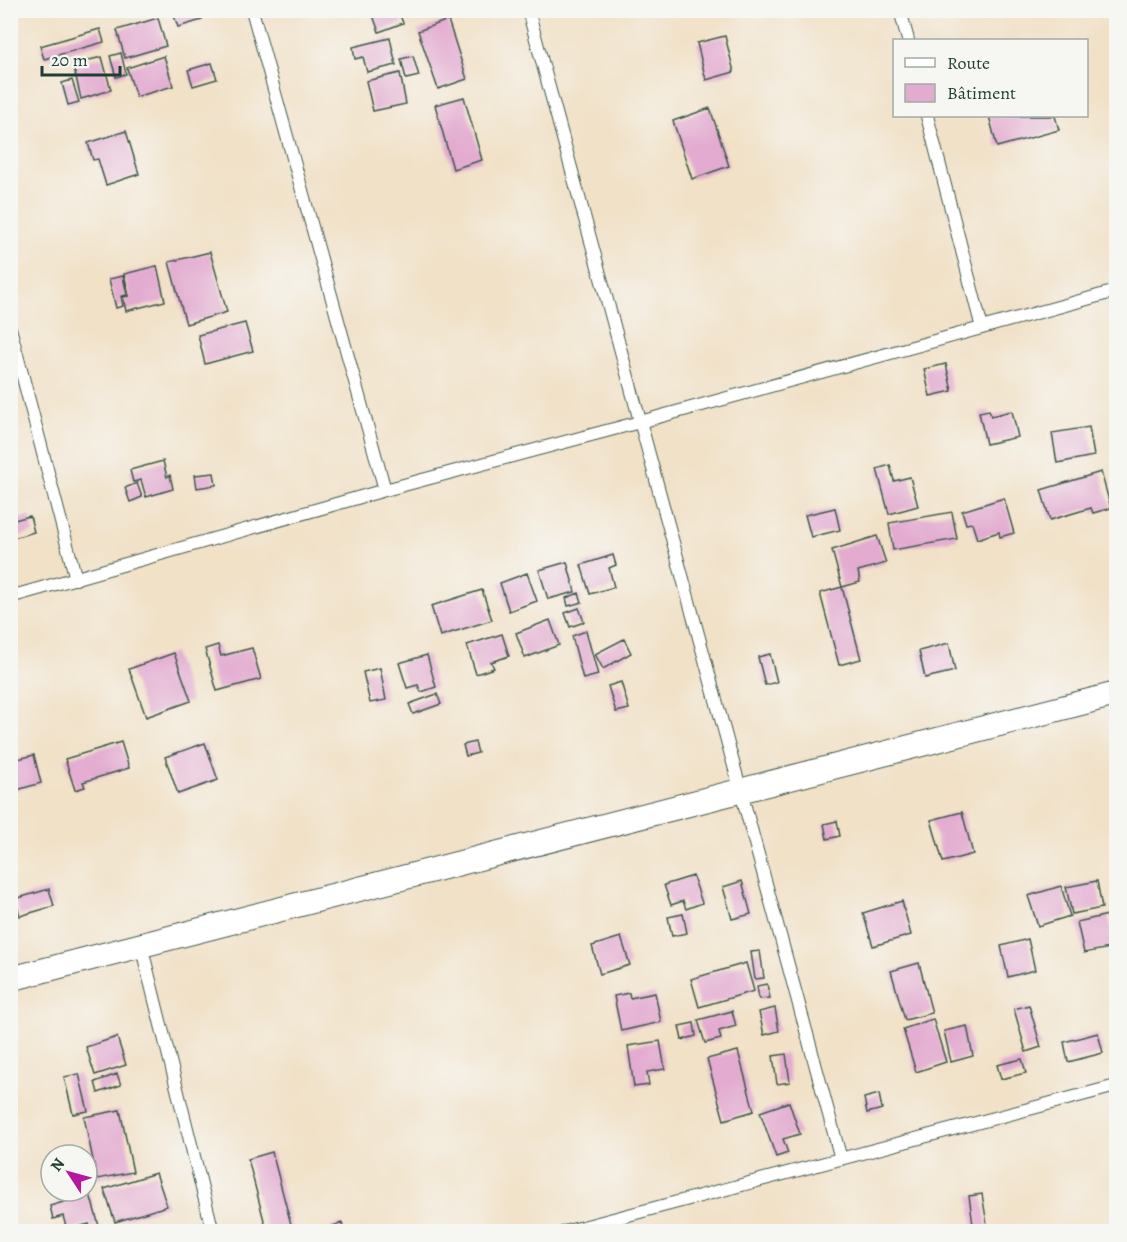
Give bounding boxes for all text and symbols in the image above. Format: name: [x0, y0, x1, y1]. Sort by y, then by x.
scale bar: [42, 39, 120, 77]
legend: [893, 39, 1088, 117]
text: 20 m: [51, 48, 88, 72]
text: Route: [947, 51, 990, 75]
text: Bâtiment: [947, 81, 1016, 105]
north arrow: [39, 1143, 99, 1203]
text: N: [45, 1153, 70, 1176]

